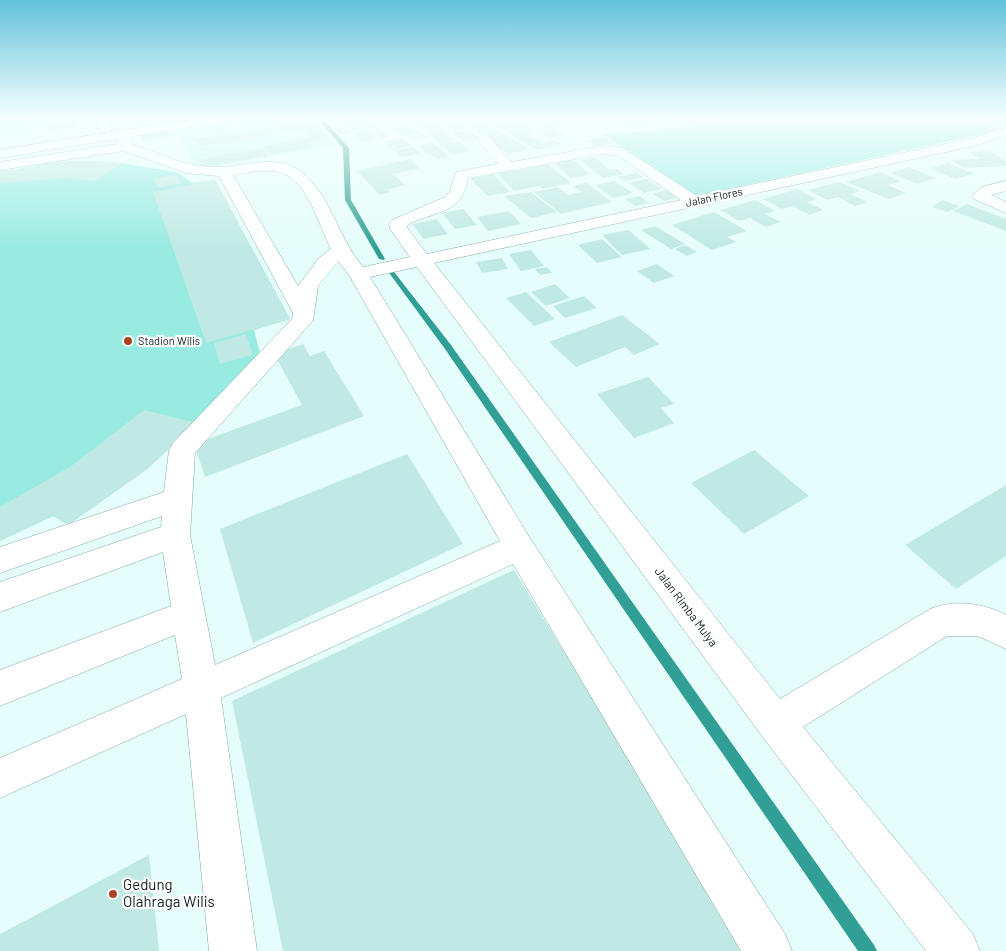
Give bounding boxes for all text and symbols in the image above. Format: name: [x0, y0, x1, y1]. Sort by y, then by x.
street label: Jalan Flores: [684, 184, 744, 209]
place label: Stadion Wilis: [138, 334, 200, 347]
marker: Stadion Wilis: [122, 335, 134, 347]
street label: Jalan Rimba Mulya: [652, 564, 721, 649]
place label: Gedung Olahraga Wilis: [123, 875, 215, 910]
marker: Gedung Olahraga Wilis: [107, 888, 119, 900]

